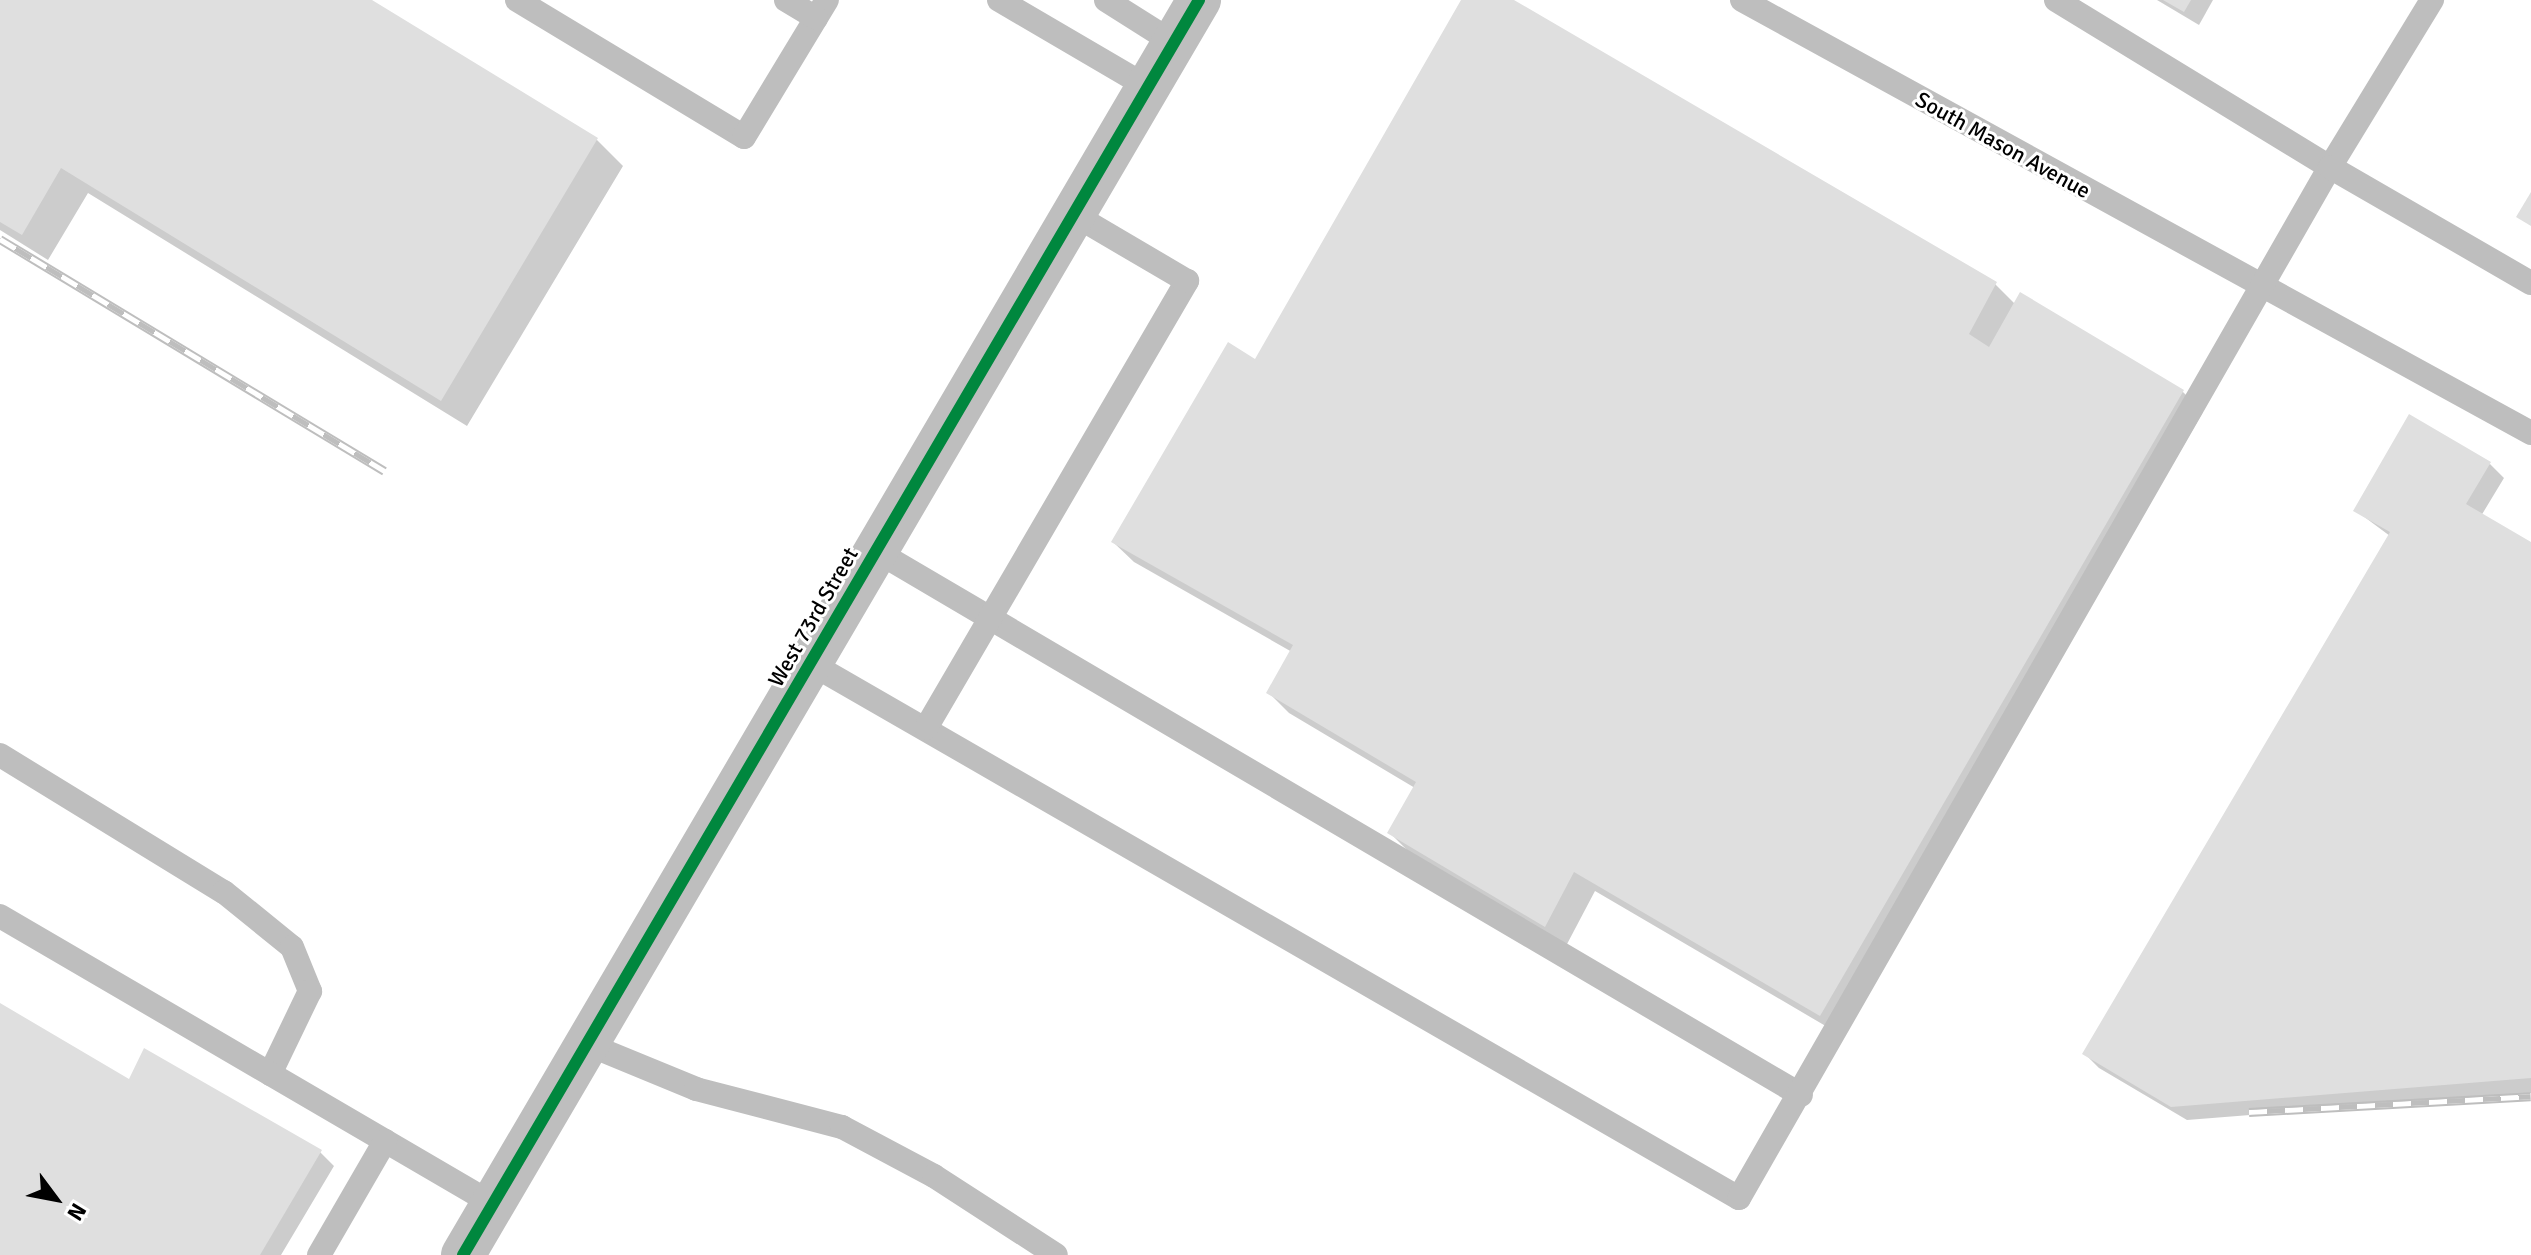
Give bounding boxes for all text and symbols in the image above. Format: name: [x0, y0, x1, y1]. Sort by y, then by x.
street label: South Mason Avenue: [1911, 86, 2095, 204]
street label: West 73rd Street: [762, 543, 864, 691]
north arrow: [16, 1159, 96, 1239]
text: N: [61, 1198, 92, 1226]

